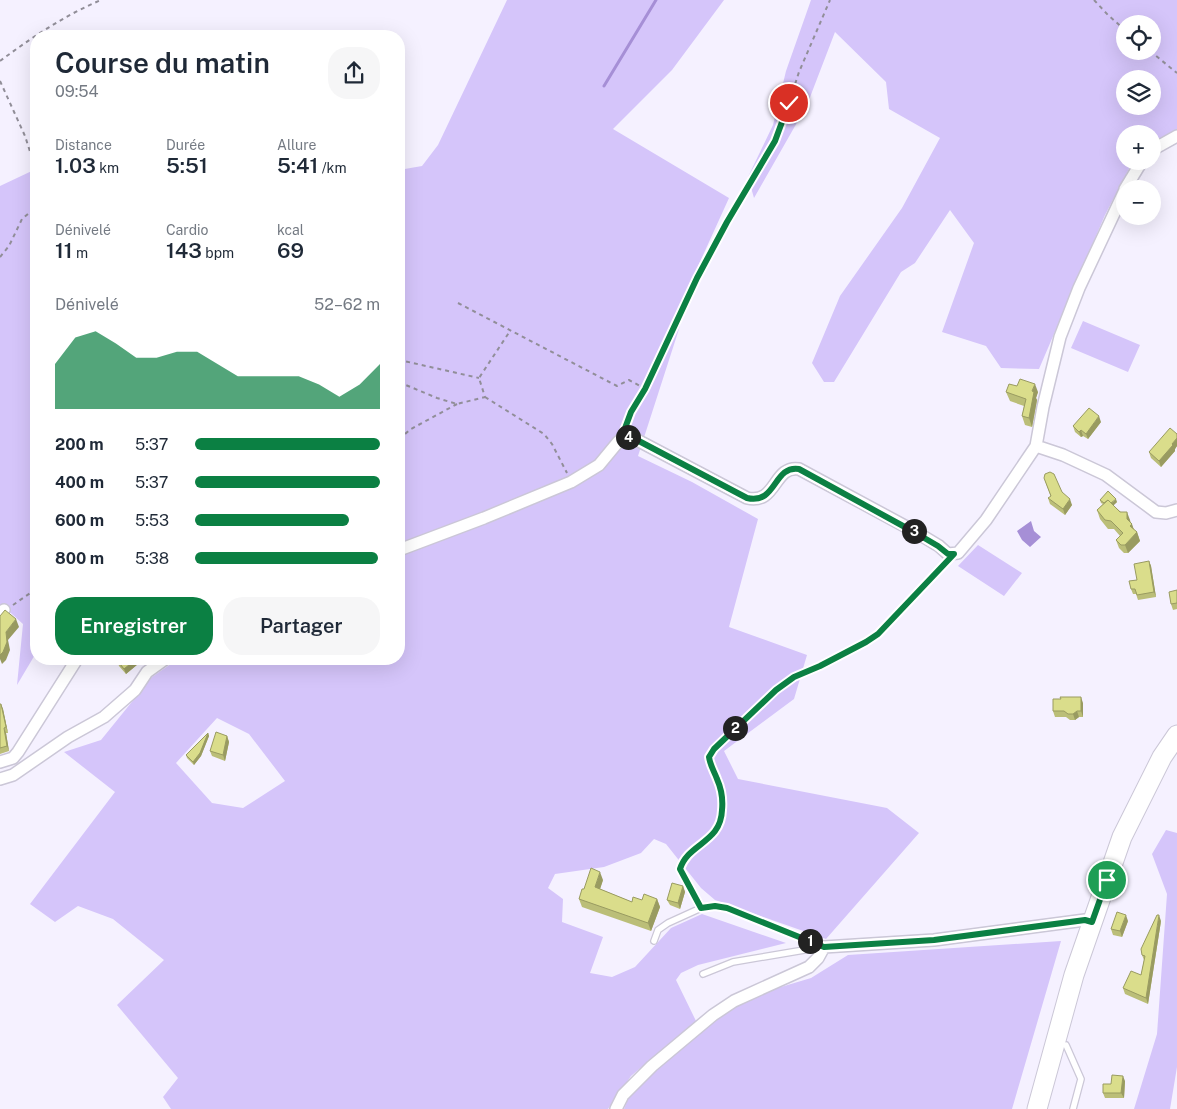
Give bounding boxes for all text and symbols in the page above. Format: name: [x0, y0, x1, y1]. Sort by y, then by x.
map controls: [1116, 15, 1161, 225]
button: locate: [1116, 15, 1161, 60]
text: Course du matin: [55, 46, 270, 79]
button: share: [328, 47, 380, 99]
button: layers: [1116, 70, 1161, 115]
text: 09:54: [55, 82, 99, 101]
pin: [768, 82, 810, 124]
icon: check: [775, 89, 803, 117]
button: +: [1116, 125, 1161, 170]
text: Distance: [55, 137, 112, 153]
text: Durée: [166, 137, 205, 153]
text: Allure: [277, 137, 317, 153]
text: 1.03: [55, 153, 96, 178]
text: 5:51: [166, 153, 208, 178]
text: 5:41: [277, 153, 318, 178]
text: km: [96, 160, 119, 176]
text: /km: [318, 160, 347, 176]
button: −: [1116, 180, 1161, 225]
text: Dénivelé: [55, 222, 111, 238]
text: Cardio: [166, 222, 208, 238]
text: kcal: [277, 222, 304, 238]
text: 11: [55, 238, 73, 263]
text: 143: [166, 238, 202, 263]
text: 69: [277, 238, 304, 263]
text: m: [73, 245, 88, 261]
text: bpm: [202, 245, 234, 261]
text: Dénivelé: [55, 295, 119, 314]
text: 52–62 m: [314, 295, 380, 314]
pin: 4: [616, 424, 640, 450]
text: 4: [624, 429, 633, 445]
text: 200 m: [55, 435, 104, 454]
text: 5:37: [135, 435, 168, 454]
text: 400 m: [55, 473, 104, 492]
text: 5:37: [135, 473, 168, 492]
text: 600 m: [55, 511, 104, 530]
text: 5:53: [135, 511, 169, 530]
pin: 3: [902, 518, 926, 544]
text: 3: [910, 523, 919, 539]
text: 800 m: [55, 549, 104, 568]
text: 5:38: [135, 549, 169, 568]
button: Enregistrer: [55, 597, 213, 655]
button: Partager: [223, 597, 380, 655]
pin: 2: [722, 716, 748, 740]
text: 2: [731, 720, 740, 736]
pin: [1086, 859, 1128, 901]
icon: arrive: [1093, 866, 1121, 894]
pin: 1: [798, 928, 822, 954]
text: 1: [808, 933, 814, 949]

